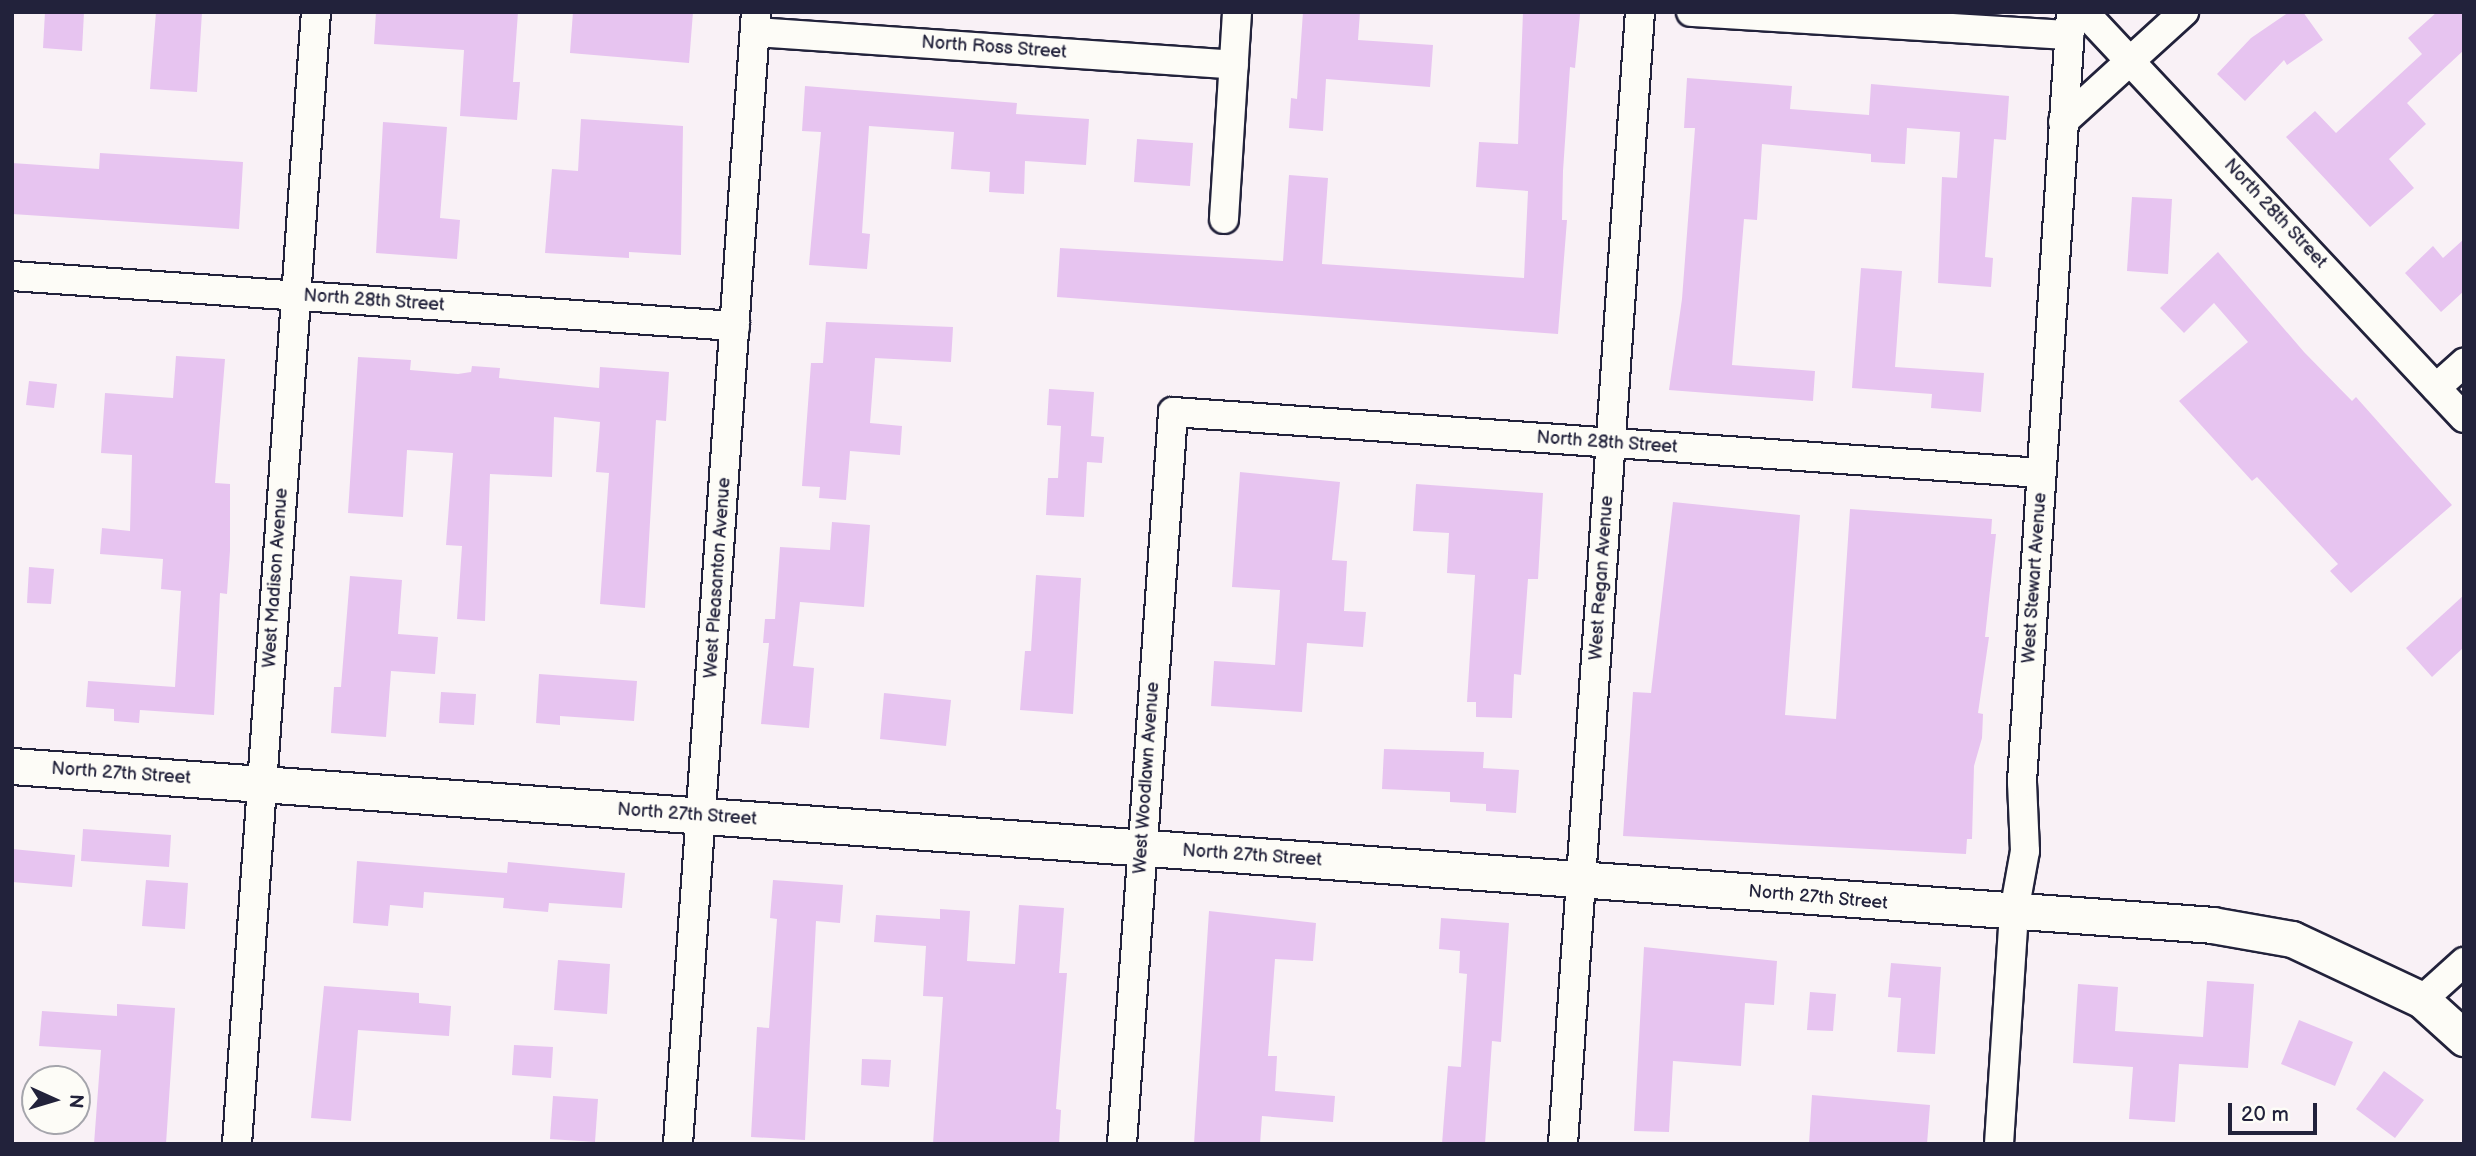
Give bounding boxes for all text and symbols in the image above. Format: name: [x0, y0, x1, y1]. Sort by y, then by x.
street label: North Ross Street: [920, 32, 1068, 64]
street label: North 28th Street: [2219, 155, 2331, 273]
street label: North 28th Street: [303, 285, 445, 317]
street label: North 28th Street: [1536, 427, 1678, 459]
street label: West Pleasanton Avenue: [700, 477, 736, 679]
street label: West Madison Avenue: [259, 487, 293, 669]
street label: West Stewart Avenue: [2018, 492, 2052, 664]
street label: West Regan Avenue: [1585, 495, 1619, 661]
street label: West Woodlawn Avenue: [1129, 681, 1165, 875]
street label: North 27th Street: [50, 758, 192, 790]
street label: North 27th Street: [616, 799, 758, 831]
street label: North 27th Street: [1181, 840, 1323, 872]
street label: North 27th Street: [1747, 881, 1889, 915]
north arrow: [21, 1065, 91, 1135]
scale bar: [2231, 1090, 2320, 1134]
text: N: [63, 1093, 87, 1109]
text: 20 m: [2241, 1102, 2289, 1127]

